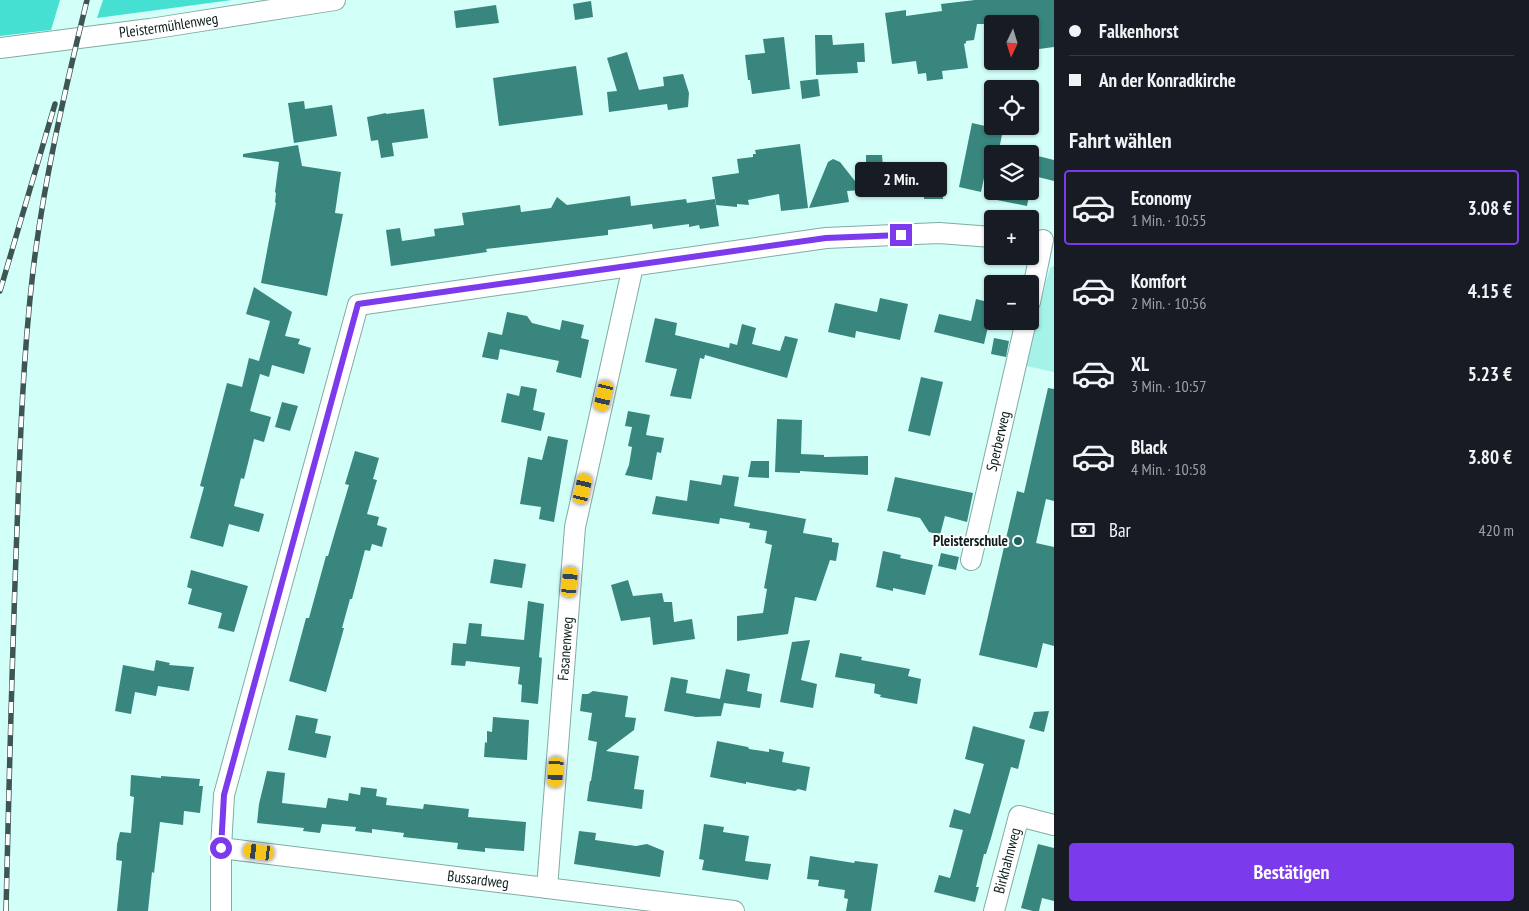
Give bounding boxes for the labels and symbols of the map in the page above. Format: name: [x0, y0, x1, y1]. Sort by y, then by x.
street label: Pleistermühlenweg: [118, 8, 219, 42]
north arrow: [984, 15, 1039, 70]
callout: 2 Min.: [855, 162, 947, 198]
route end: [890, 224, 912, 246]
car: [593, 380, 614, 412]
street label: Sperberweg: [982, 409, 1014, 473]
car: [572, 473, 593, 505]
place label: Pleisterschule: [933, 531, 1008, 550]
marker: Pleisterschule: [1012, 535, 1024, 547]
car: [561, 566, 578, 598]
street label: Fasanenweg: [553, 616, 577, 681]
car: [547, 757, 564, 787]
street label: Birkhahnweg: [989, 826, 1025, 896]
route start: [210, 837, 232, 859]
car: [243, 843, 274, 861]
street label: Bussardweg: [446, 866, 510, 892]

